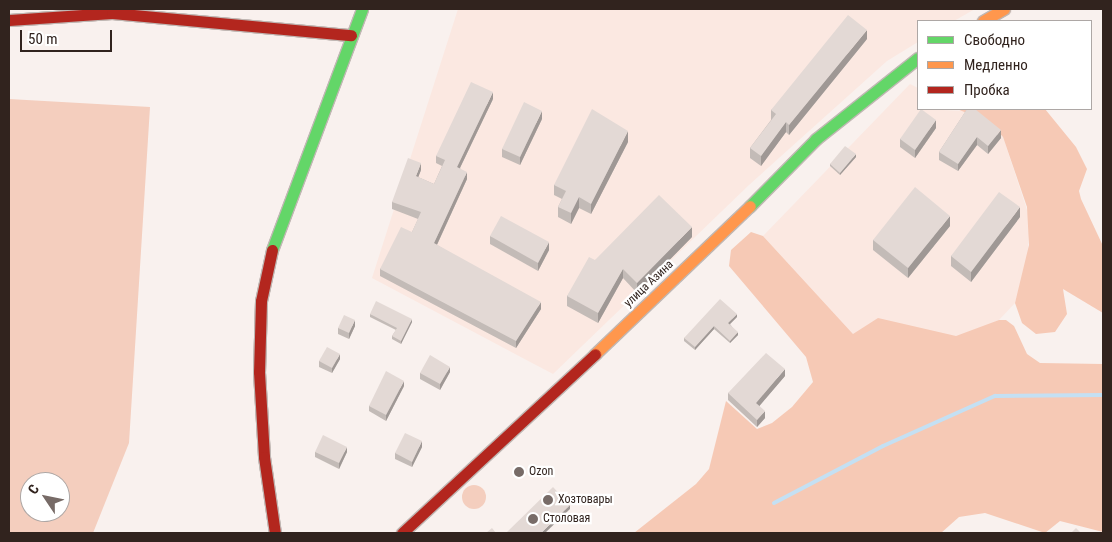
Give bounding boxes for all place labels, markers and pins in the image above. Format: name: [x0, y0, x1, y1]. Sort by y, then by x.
place label: Ozon: [529, 465, 553, 479]
marker: Ozon: [513, 466, 525, 478]
place label: Хозтовары: [558, 493, 613, 507]
marker: Хозтовары: [542, 494, 554, 506]
place label: Столовая: [543, 512, 590, 526]
marker: Столовая: [527, 513, 539, 525]

